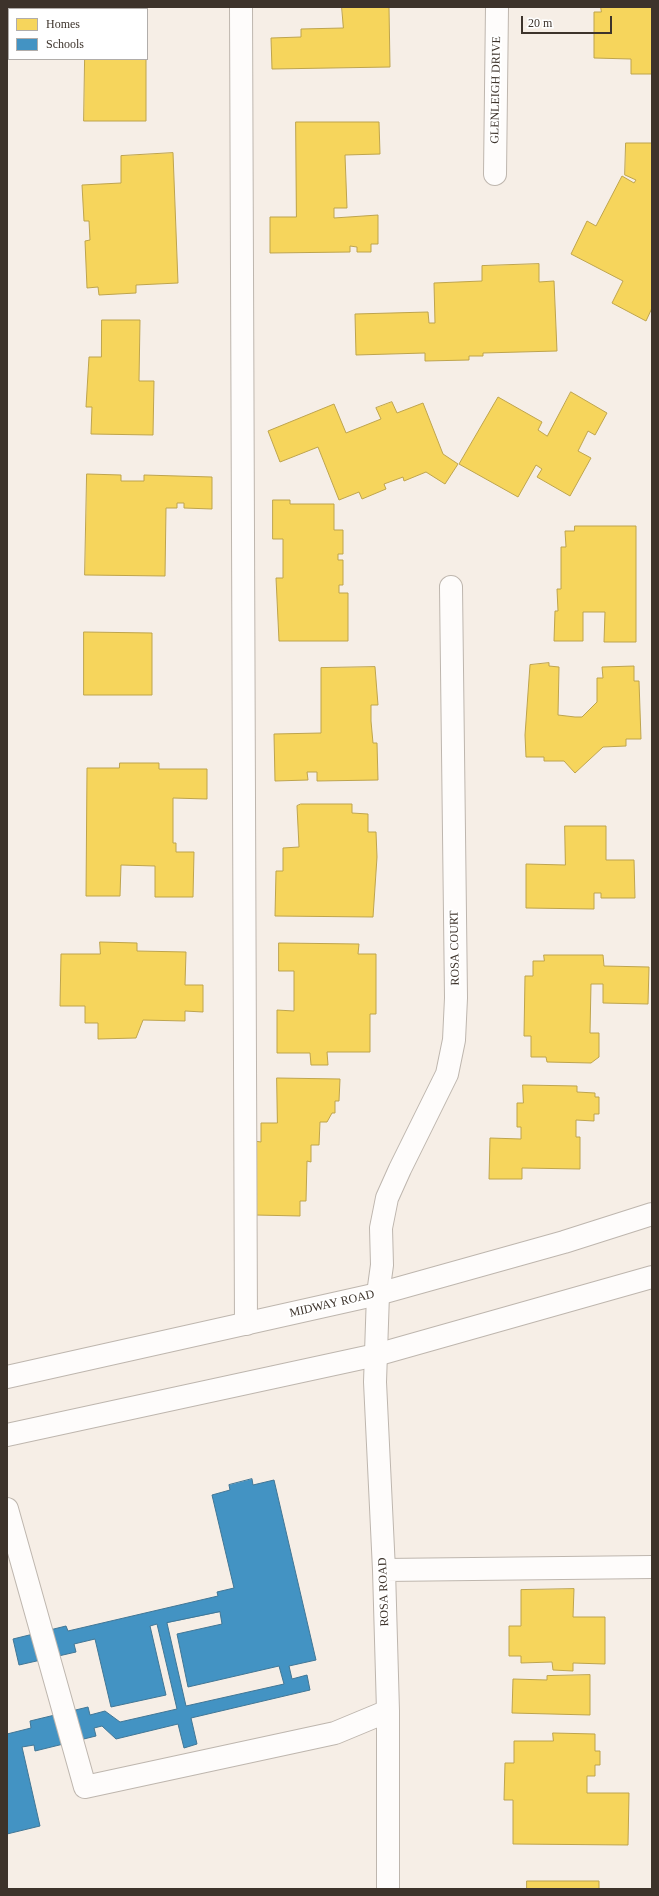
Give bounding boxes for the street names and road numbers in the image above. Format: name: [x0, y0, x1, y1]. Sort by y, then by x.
street label: GLENLEIGH DRIVE: [488, 36, 504, 144]
street label: ROSA COURT: [447, 910, 463, 986]
street label: MIDWAY ROAD: [288, 1287, 376, 1321]
street label: ROSA ROAD: [376, 1557, 392, 1627]

